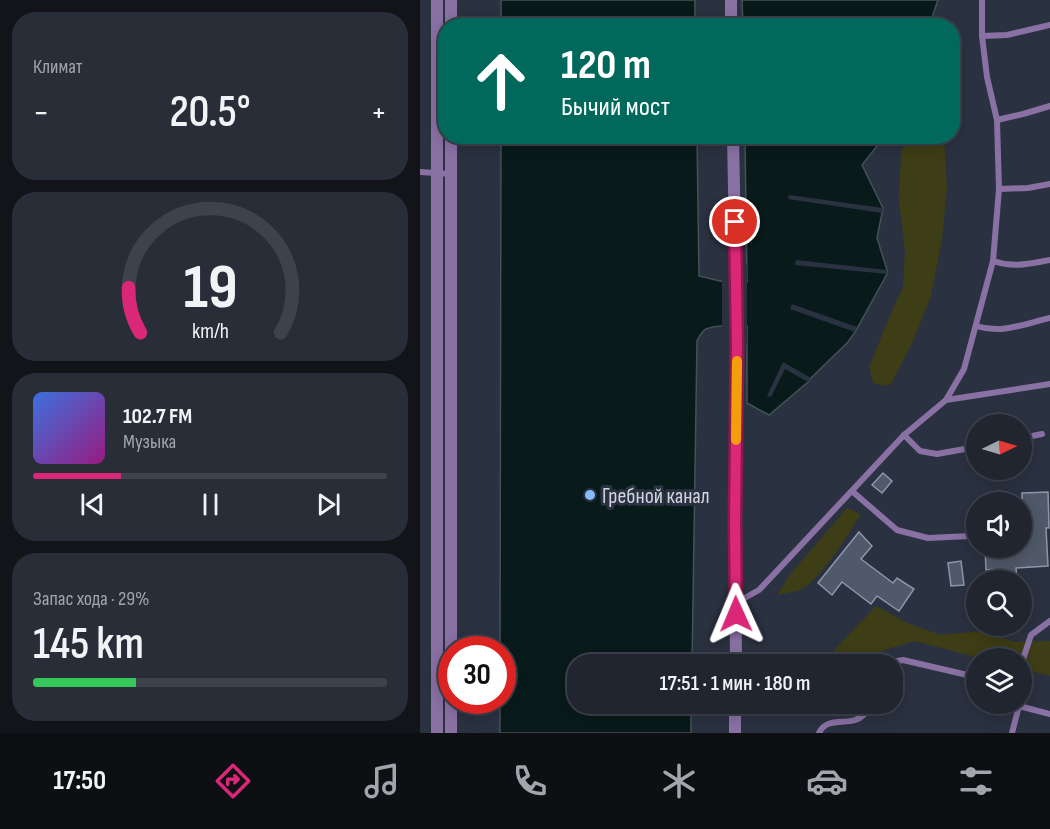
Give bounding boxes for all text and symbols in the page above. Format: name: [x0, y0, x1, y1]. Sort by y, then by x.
text: 120 m: [561, 40, 651, 91]
icon: ahead: [462, 42, 540, 120]
text: Климат: [33, 55, 83, 79]
text: 20.5°: [169, 85, 251, 140]
text: Бычий мост: [561, 91, 670, 123]
text: −: [33, 93, 49, 133]
text: +: [371, 93, 387, 133]
pin: [709, 196, 760, 247]
icon: arrive: [718, 205, 751, 238]
text: 19: [183, 252, 237, 327]
text: km/h: [191, 320, 229, 345]
text: 102.7 FM: [123, 403, 192, 430]
north arrow: [966, 414, 1032, 480]
map controls: [966, 414, 1032, 714]
text: Музыка: [123, 430, 176, 454]
place label: Гребной канал: [602, 483, 710, 510]
icon: previous: [76, 488, 109, 521]
icon: pause: [194, 488, 227, 521]
icon: next: [312, 488, 345, 521]
marker: Гребной канал: [583, 488, 597, 502]
button: sound: [966, 492, 1032, 558]
button: search: [966, 570, 1032, 636]
position arrow: [704, 582, 768, 646]
text: Запас хода · 29%: [33, 587, 150, 611]
text: 145 km: [33, 617, 144, 672]
speed limit sign: 30: [438, 636, 516, 714]
button: layers: [966, 648, 1032, 714]
text: 17:51 · 1 мин · 180 m: [660, 670, 810, 697]
icon: directions: [212, 760, 254, 802]
icon: music: [361, 760, 403, 802]
icon: phone: [509, 760, 551, 802]
icon: climate: [658, 760, 700, 802]
icon: car: [806, 760, 848, 802]
icon: filters: [955, 760, 997, 802]
text: 17:50: [53, 765, 106, 797]

